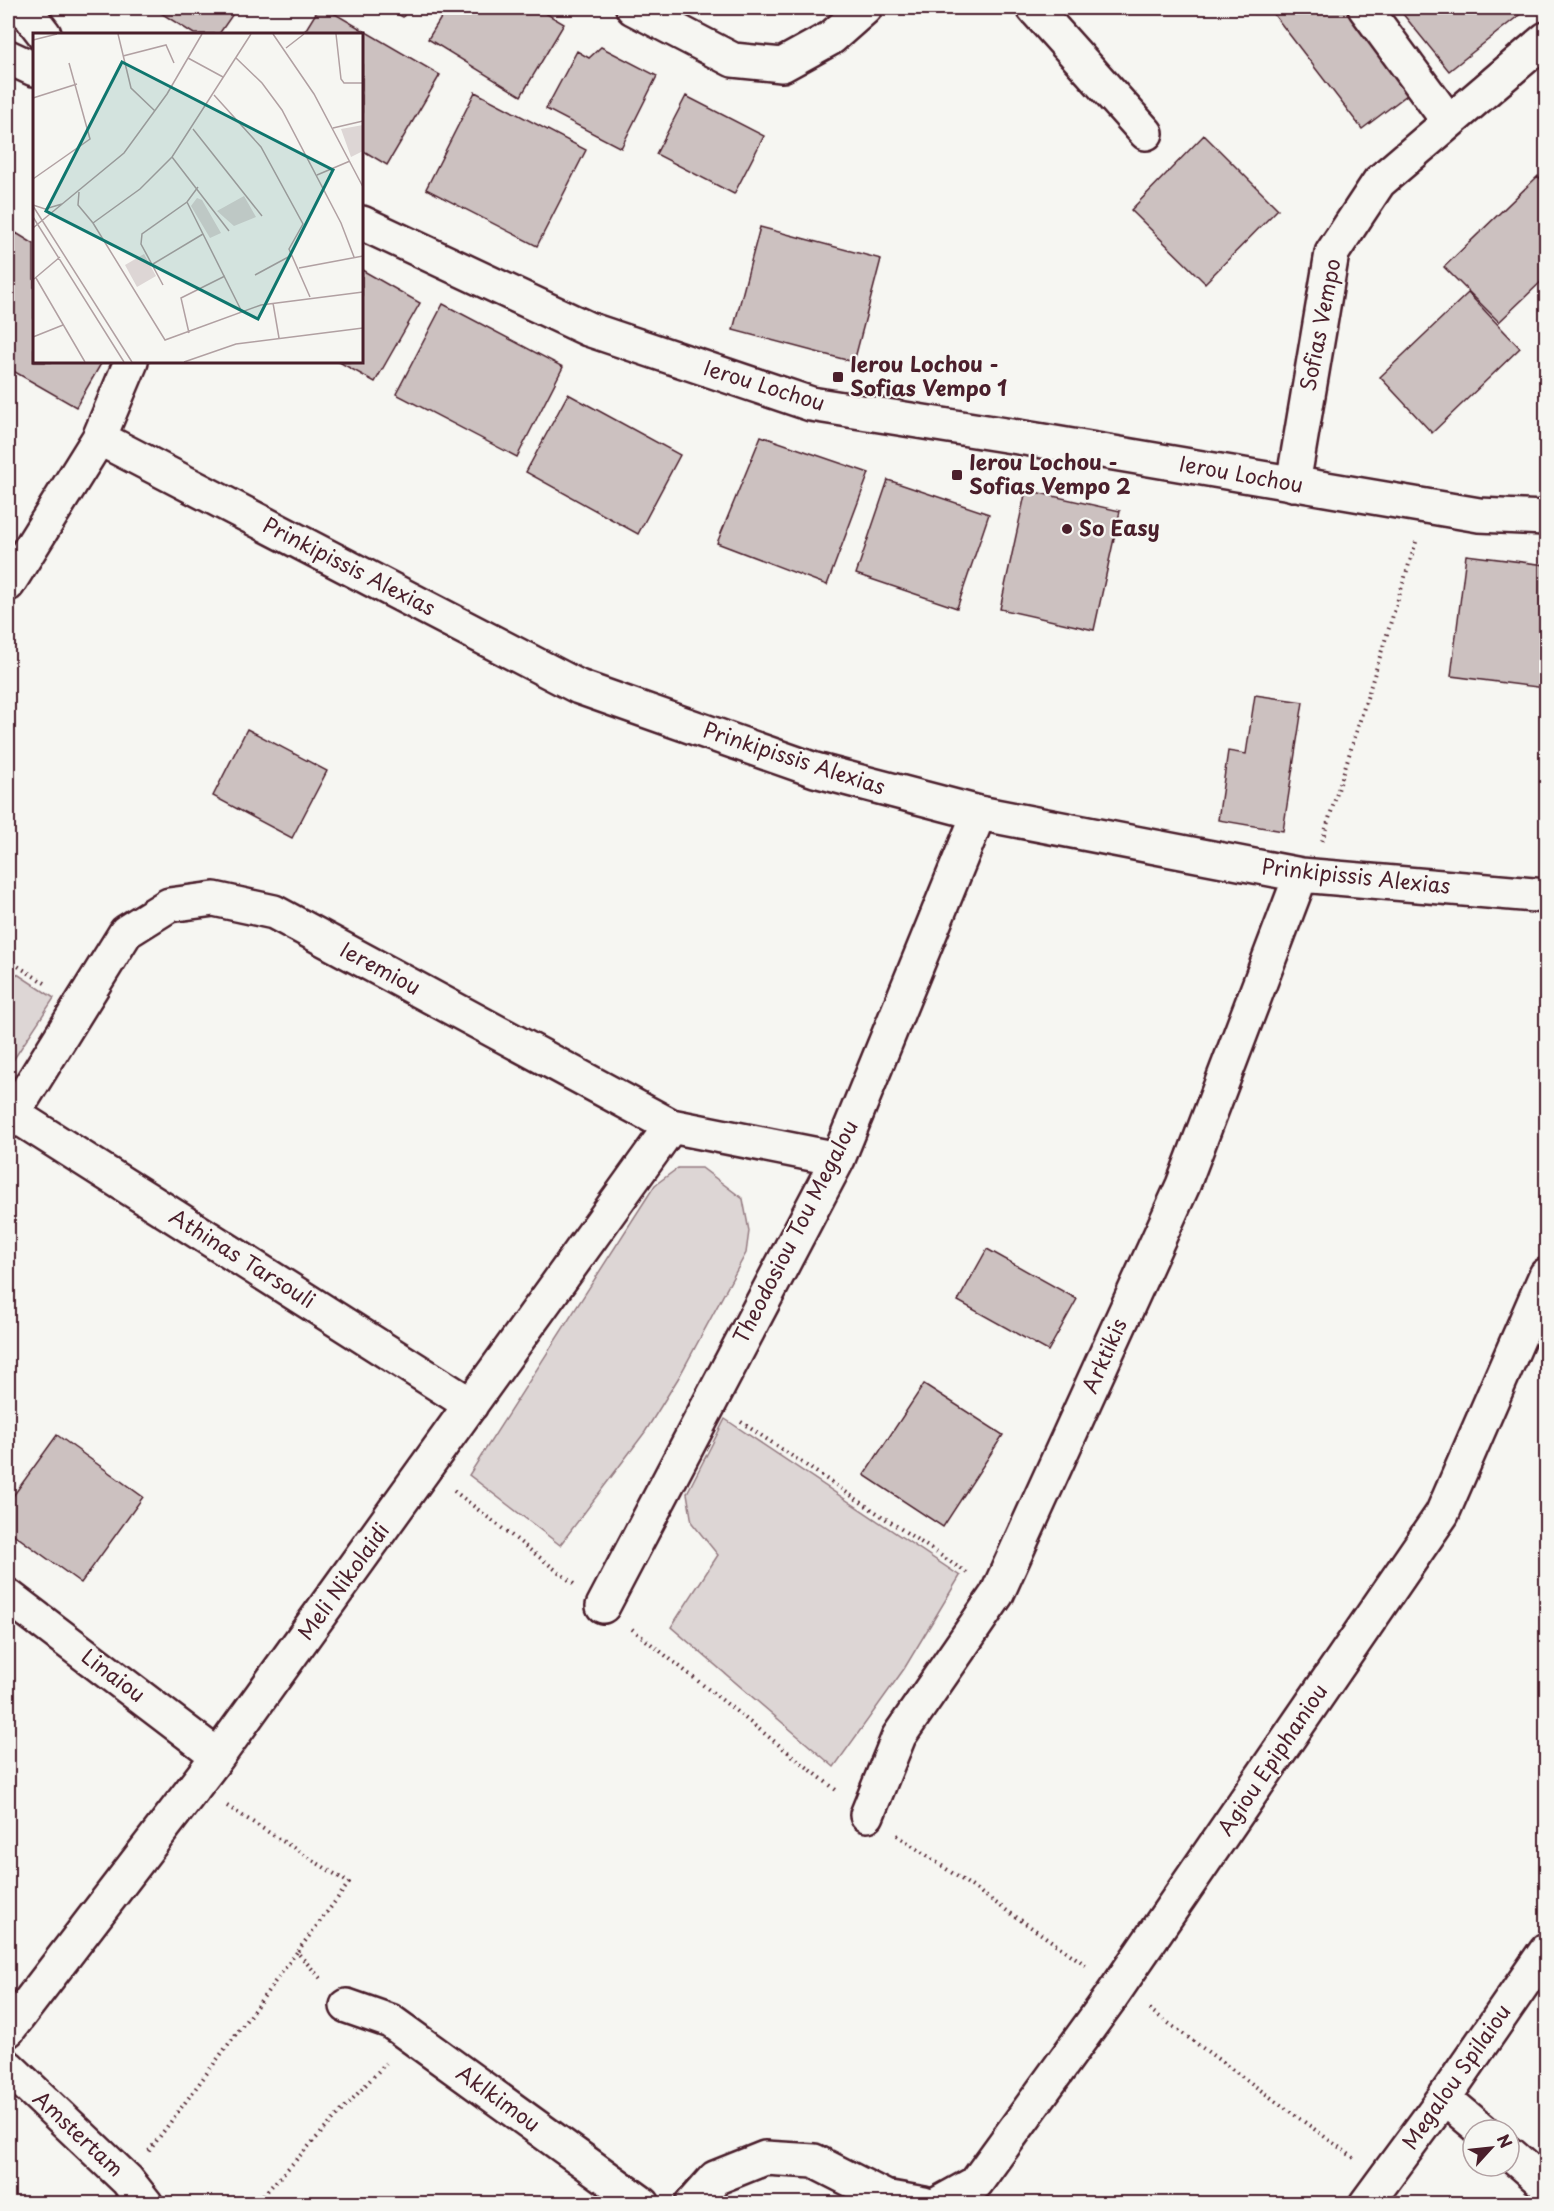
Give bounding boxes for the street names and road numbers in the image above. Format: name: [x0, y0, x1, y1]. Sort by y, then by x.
street label: Sofias Vempo: [1291, 256, 1348, 394]
street label: Ierou Lochou: [700, 350, 829, 418]
street label: Ierou Lochou: [1177, 446, 1306, 500]
street label: Prinkipissis Alexias: [258, 508, 442, 623]
street label: Prinkipissis Alexias: [699, 713, 890, 802]
street label: Prinkipissis Alexias: [1260, 849, 1452, 901]
street label: Ieremiou: [335, 933, 427, 1002]
street label: Theodosiou Tou Megalou: [724, 1114, 865, 1349]
street label: Athinas Tarsouli: [164, 1199, 322, 1315]
street label: Arktikis: [1072, 1312, 1134, 1398]
street label: Meli Nikolaidi: [289, 1515, 396, 1646]
street label: Linaiou: [76, 1640, 153, 1709]
street label: Agiou Epiphaniou: [1209, 1676, 1334, 1841]
street label: Megalou Spilaiou: [1393, 1996, 1518, 2155]
street label: Aklkimou: [451, 2056, 548, 2139]
street label: Amstertam: [27, 2082, 132, 2183]

